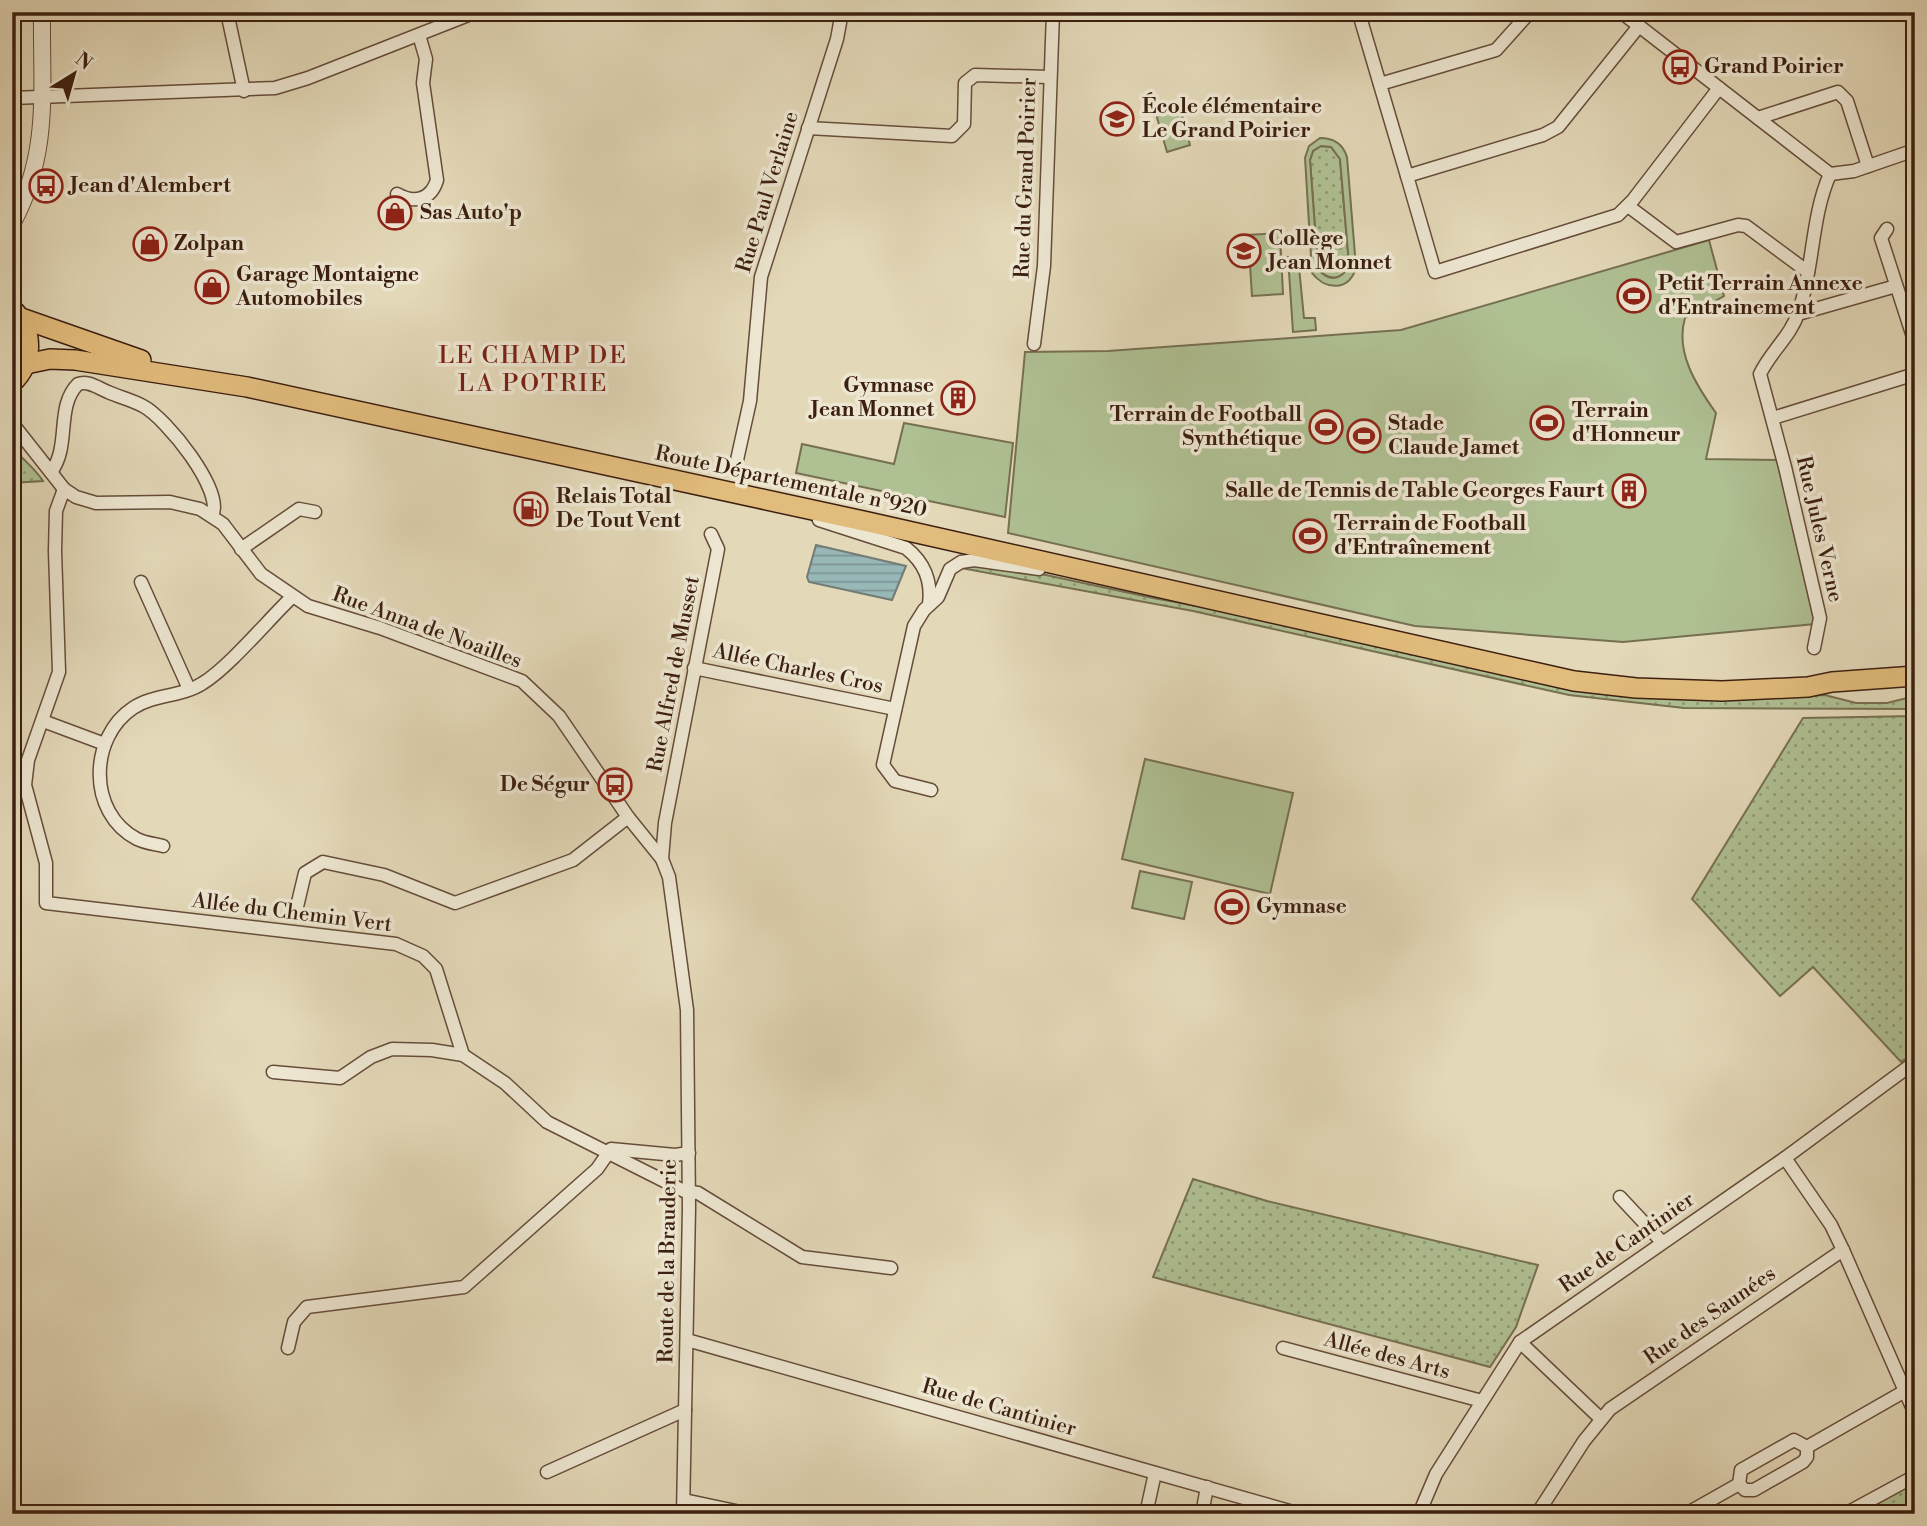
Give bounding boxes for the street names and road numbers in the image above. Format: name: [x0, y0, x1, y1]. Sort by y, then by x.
street label: Rue du Grand Poirier: [1009, 77, 1043, 279]
street label: Rue Paul Verlaine: [731, 108, 805, 276]
street label: Route Départementale n°920: [653, 440, 929, 524]
street label: Rue Jules Verne: [1790, 453, 1848, 605]
street label: Rue Alfred de Musset: [642, 573, 706, 774]
street label: Rue Anna de Noailles: [329, 582, 525, 674]
street label: Allée Charles Cros: [710, 638, 885, 700]
street label: Allée du Chemin Vert: [190, 888, 394, 938]
street label: Route de la Brauderie: [653, 1159, 683, 1363]
street label: Rue de Cantinier: [1554, 1187, 1700, 1299]
street label: Rue des Saunées: [1639, 1261, 1781, 1371]
street label: Allée des Arts: [1320, 1326, 1453, 1385]
street label: Rue de Cantinier: [919, 1374, 1079, 1442]

